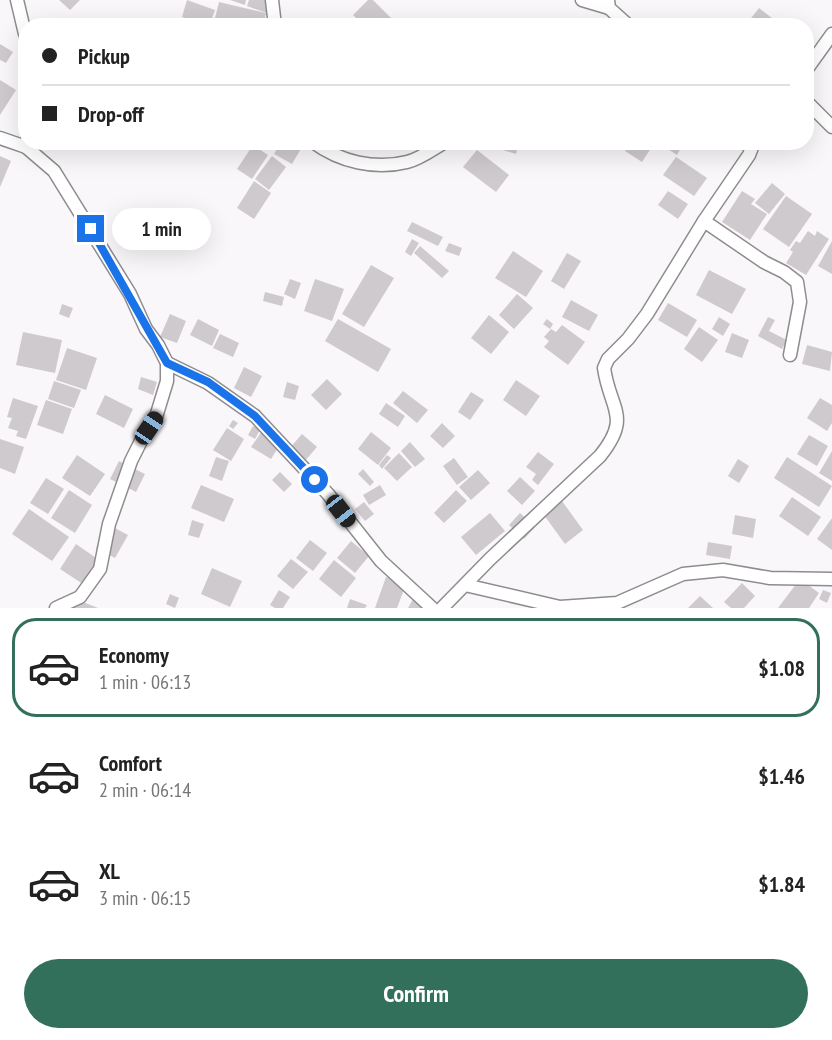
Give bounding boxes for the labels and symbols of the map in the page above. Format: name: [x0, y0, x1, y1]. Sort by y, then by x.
callout: 1 min: [112, 208, 211, 250]
route end: [77, 215, 104, 242]
car: [131, 408, 167, 448]
route start: [301, 466, 328, 493]
car: [323, 491, 359, 531]

